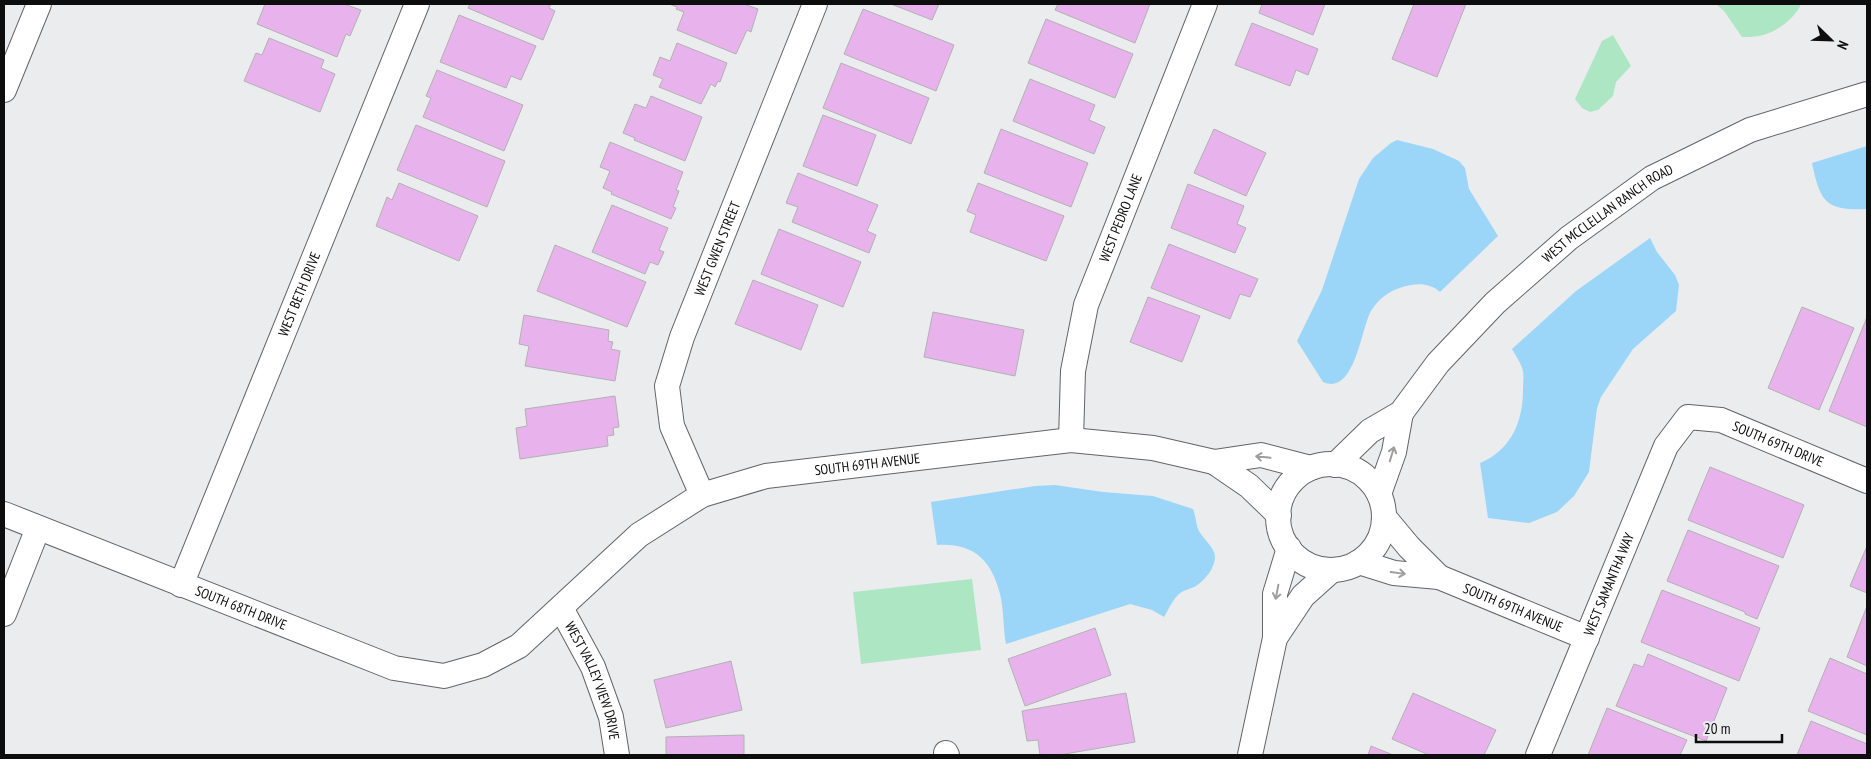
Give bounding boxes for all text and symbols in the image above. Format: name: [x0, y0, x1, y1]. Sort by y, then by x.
north arrow: [1806, 15, 1856, 65]
text: N: [1833, 38, 1853, 52]
street label: WEST MCCLELLAN RANCH ROAD: [1538, 160, 1676, 266]
street label: WEST PEDRO LANE: [1095, 171, 1146, 264]
street label: WEST GWEN STREET: [690, 198, 745, 299]
street label: WEST BETH DRIVE: [274, 249, 324, 339]
street label: SOUTH 69TH DRIVE: [1730, 417, 1826, 471]
one-way arrow: [1388, 446, 1398, 462]
street label: SOUTH 69TH AVENUE: [814, 449, 921, 479]
one-way arrow: [1256, 452, 1272, 462]
street label: WEST SAMANTHA WAY: [1579, 529, 1638, 638]
one-way arrow: [1390, 568, 1406, 578]
street label: SOUTH 69TH AVENUE: [1461, 579, 1566, 636]
street label: SOUTH 68TH DRIVE: [193, 581, 290, 634]
one-way arrow: [1272, 584, 1281, 600]
street label: WEST VALLEY VIEW DRIVE: [561, 618, 623, 741]
scale bar: [1696, 712, 1782, 744]
text: 20 m: [1704, 719, 1730, 738]

